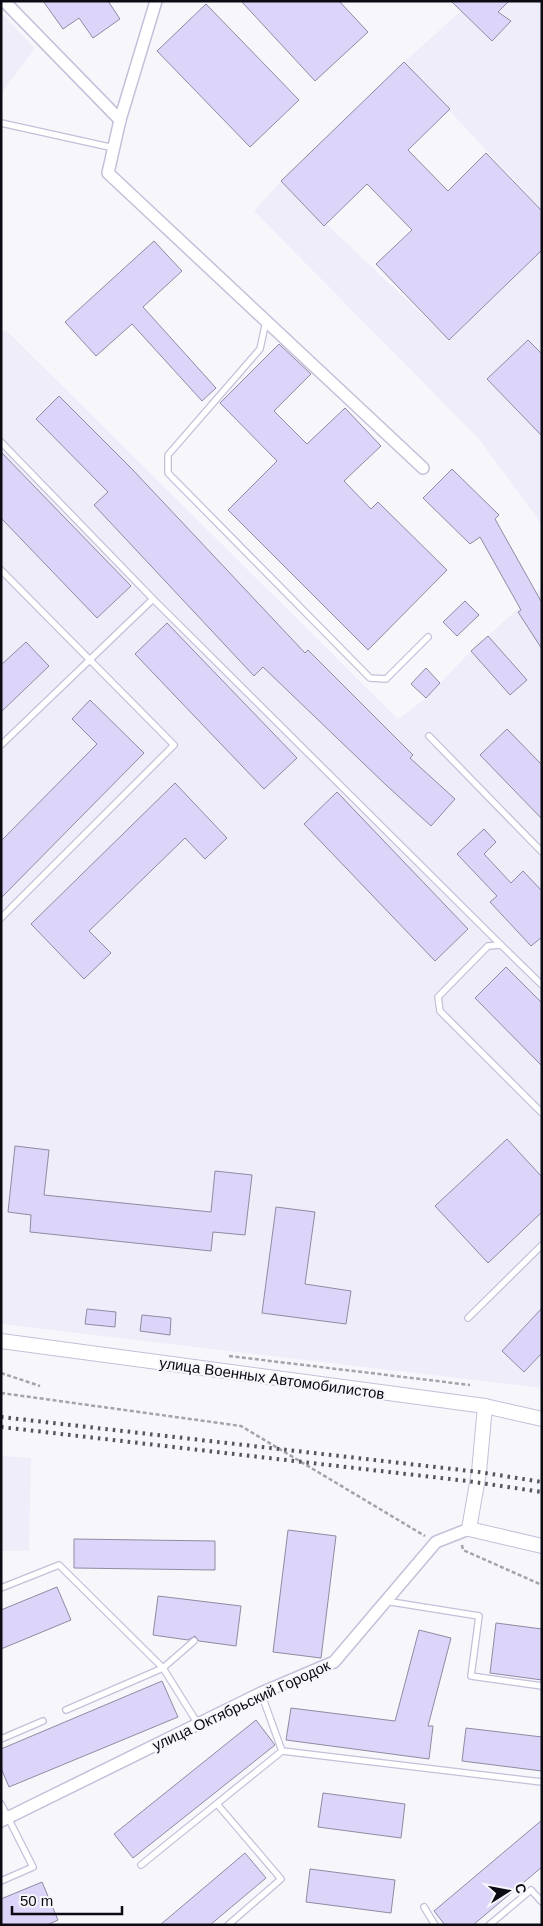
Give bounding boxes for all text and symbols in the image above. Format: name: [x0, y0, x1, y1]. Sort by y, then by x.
street label: улица Военных Автомобилистов: [158, 1354, 386, 1402]
street label: улица Октябрьский Городок: [149, 1656, 333, 1754]
north arrow: [483, 1866, 533, 1916]
text: С: [512, 1882, 530, 1895]
scale bar: [12, 1884, 122, 1916]
text: 50 m: [20, 1892, 53, 1909]

